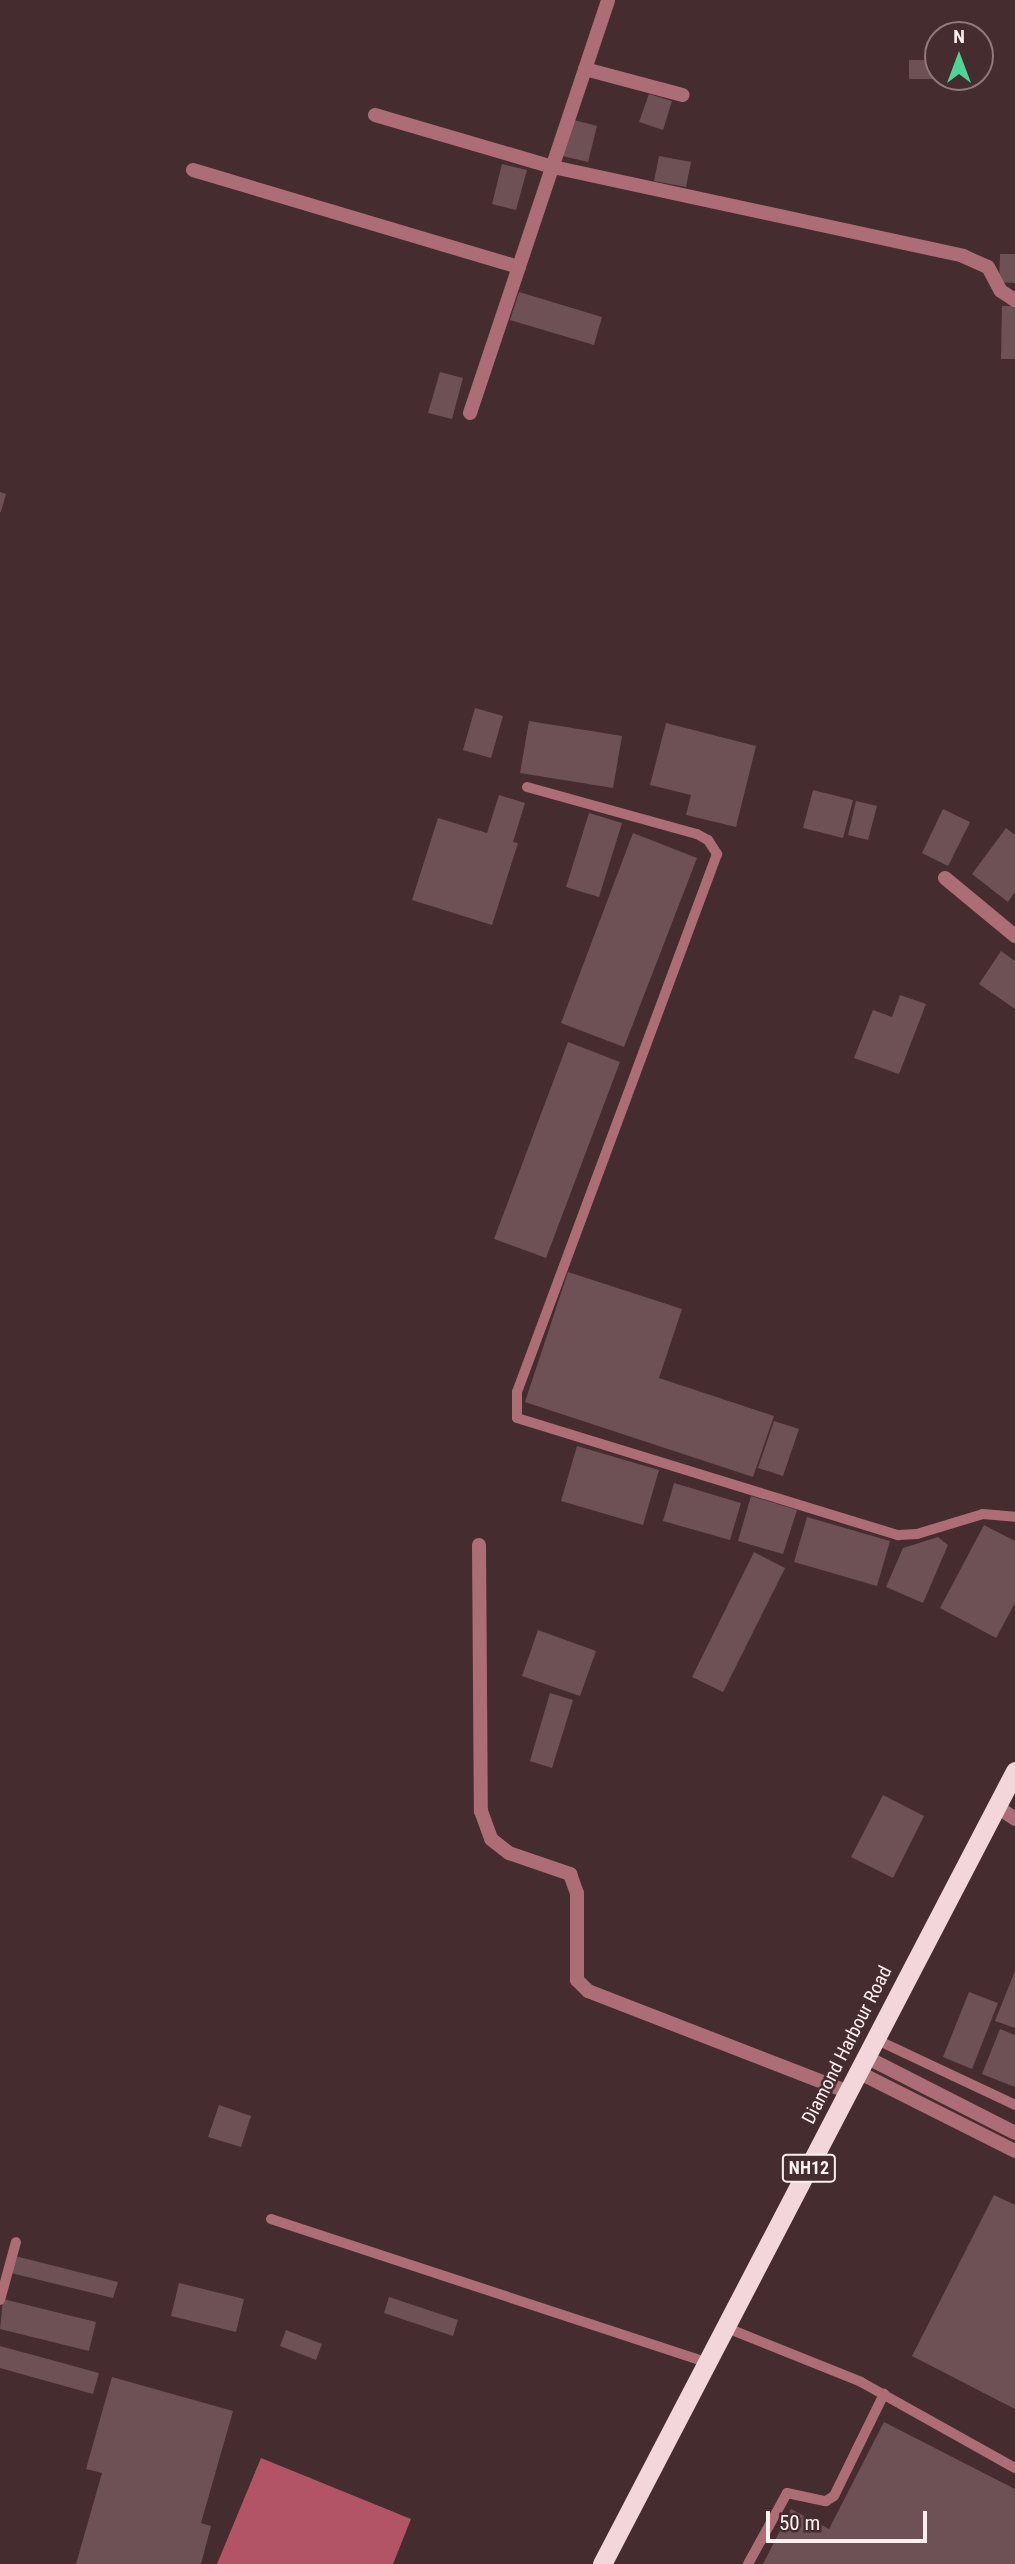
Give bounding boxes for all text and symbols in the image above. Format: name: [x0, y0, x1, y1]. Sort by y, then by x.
north arrow: [924, 21, 994, 91]
text: N: [953, 25, 965, 48]
street label: Diamond Harbour Road: [797, 1962, 897, 2128]
road number: NH12: [781, 2154, 837, 2182]
scale bar: [770, 2498, 931, 2542]
text: 50 m: [779, 2511, 820, 2535]

